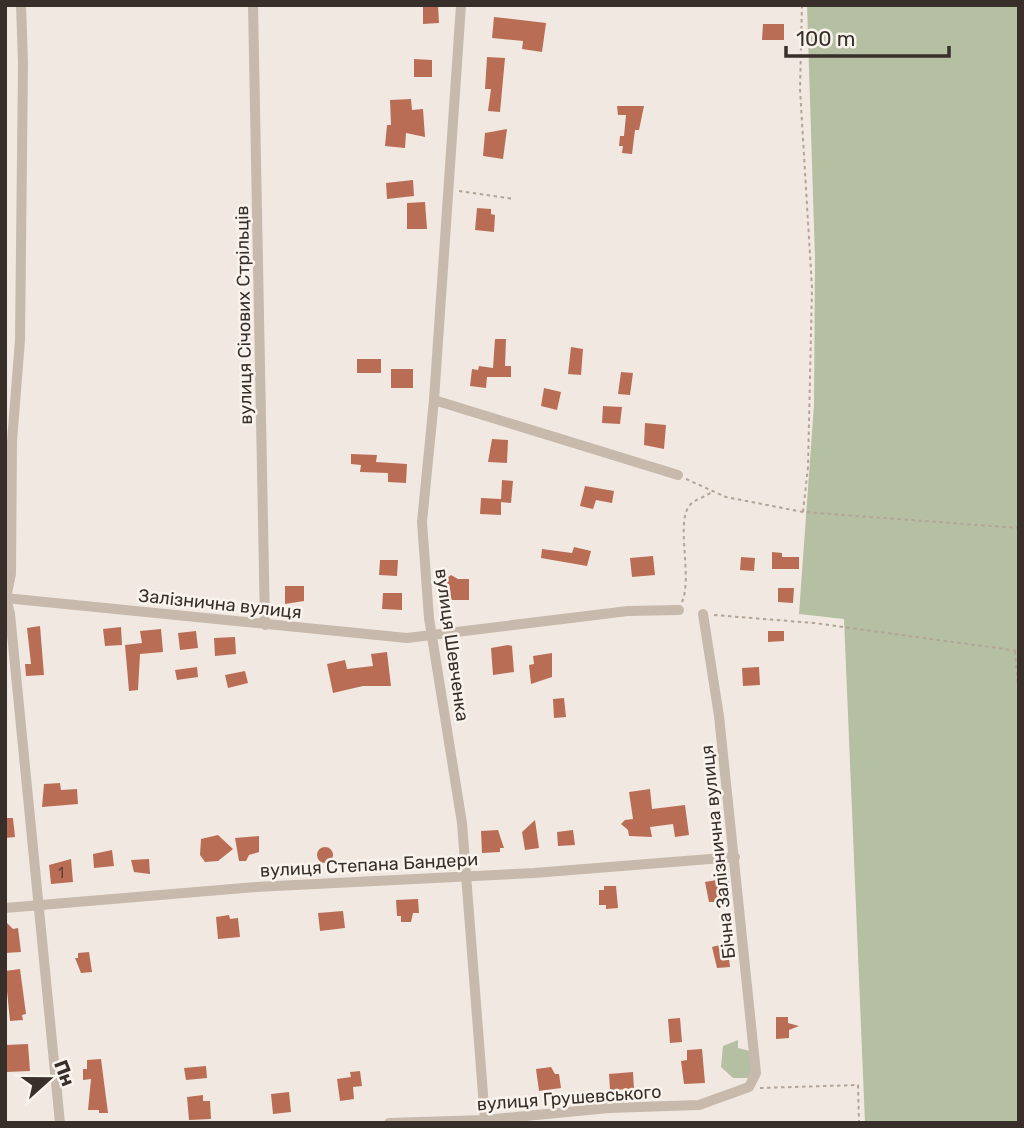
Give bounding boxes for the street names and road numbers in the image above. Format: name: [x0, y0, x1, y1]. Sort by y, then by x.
street label: вулиця Січових Стрільців: [231, 205, 257, 425]
street label: вулиця Шевченка: [430, 567, 474, 723]
street label: Залізнична вулиця: [137, 584, 303, 624]
street label: Бічна Залізнична вулиця: [696, 744, 740, 960]
street label: вулиця Степана Бандери: [259, 848, 479, 882]
street label: вулиця Грушевського: [476, 1081, 662, 1115]

